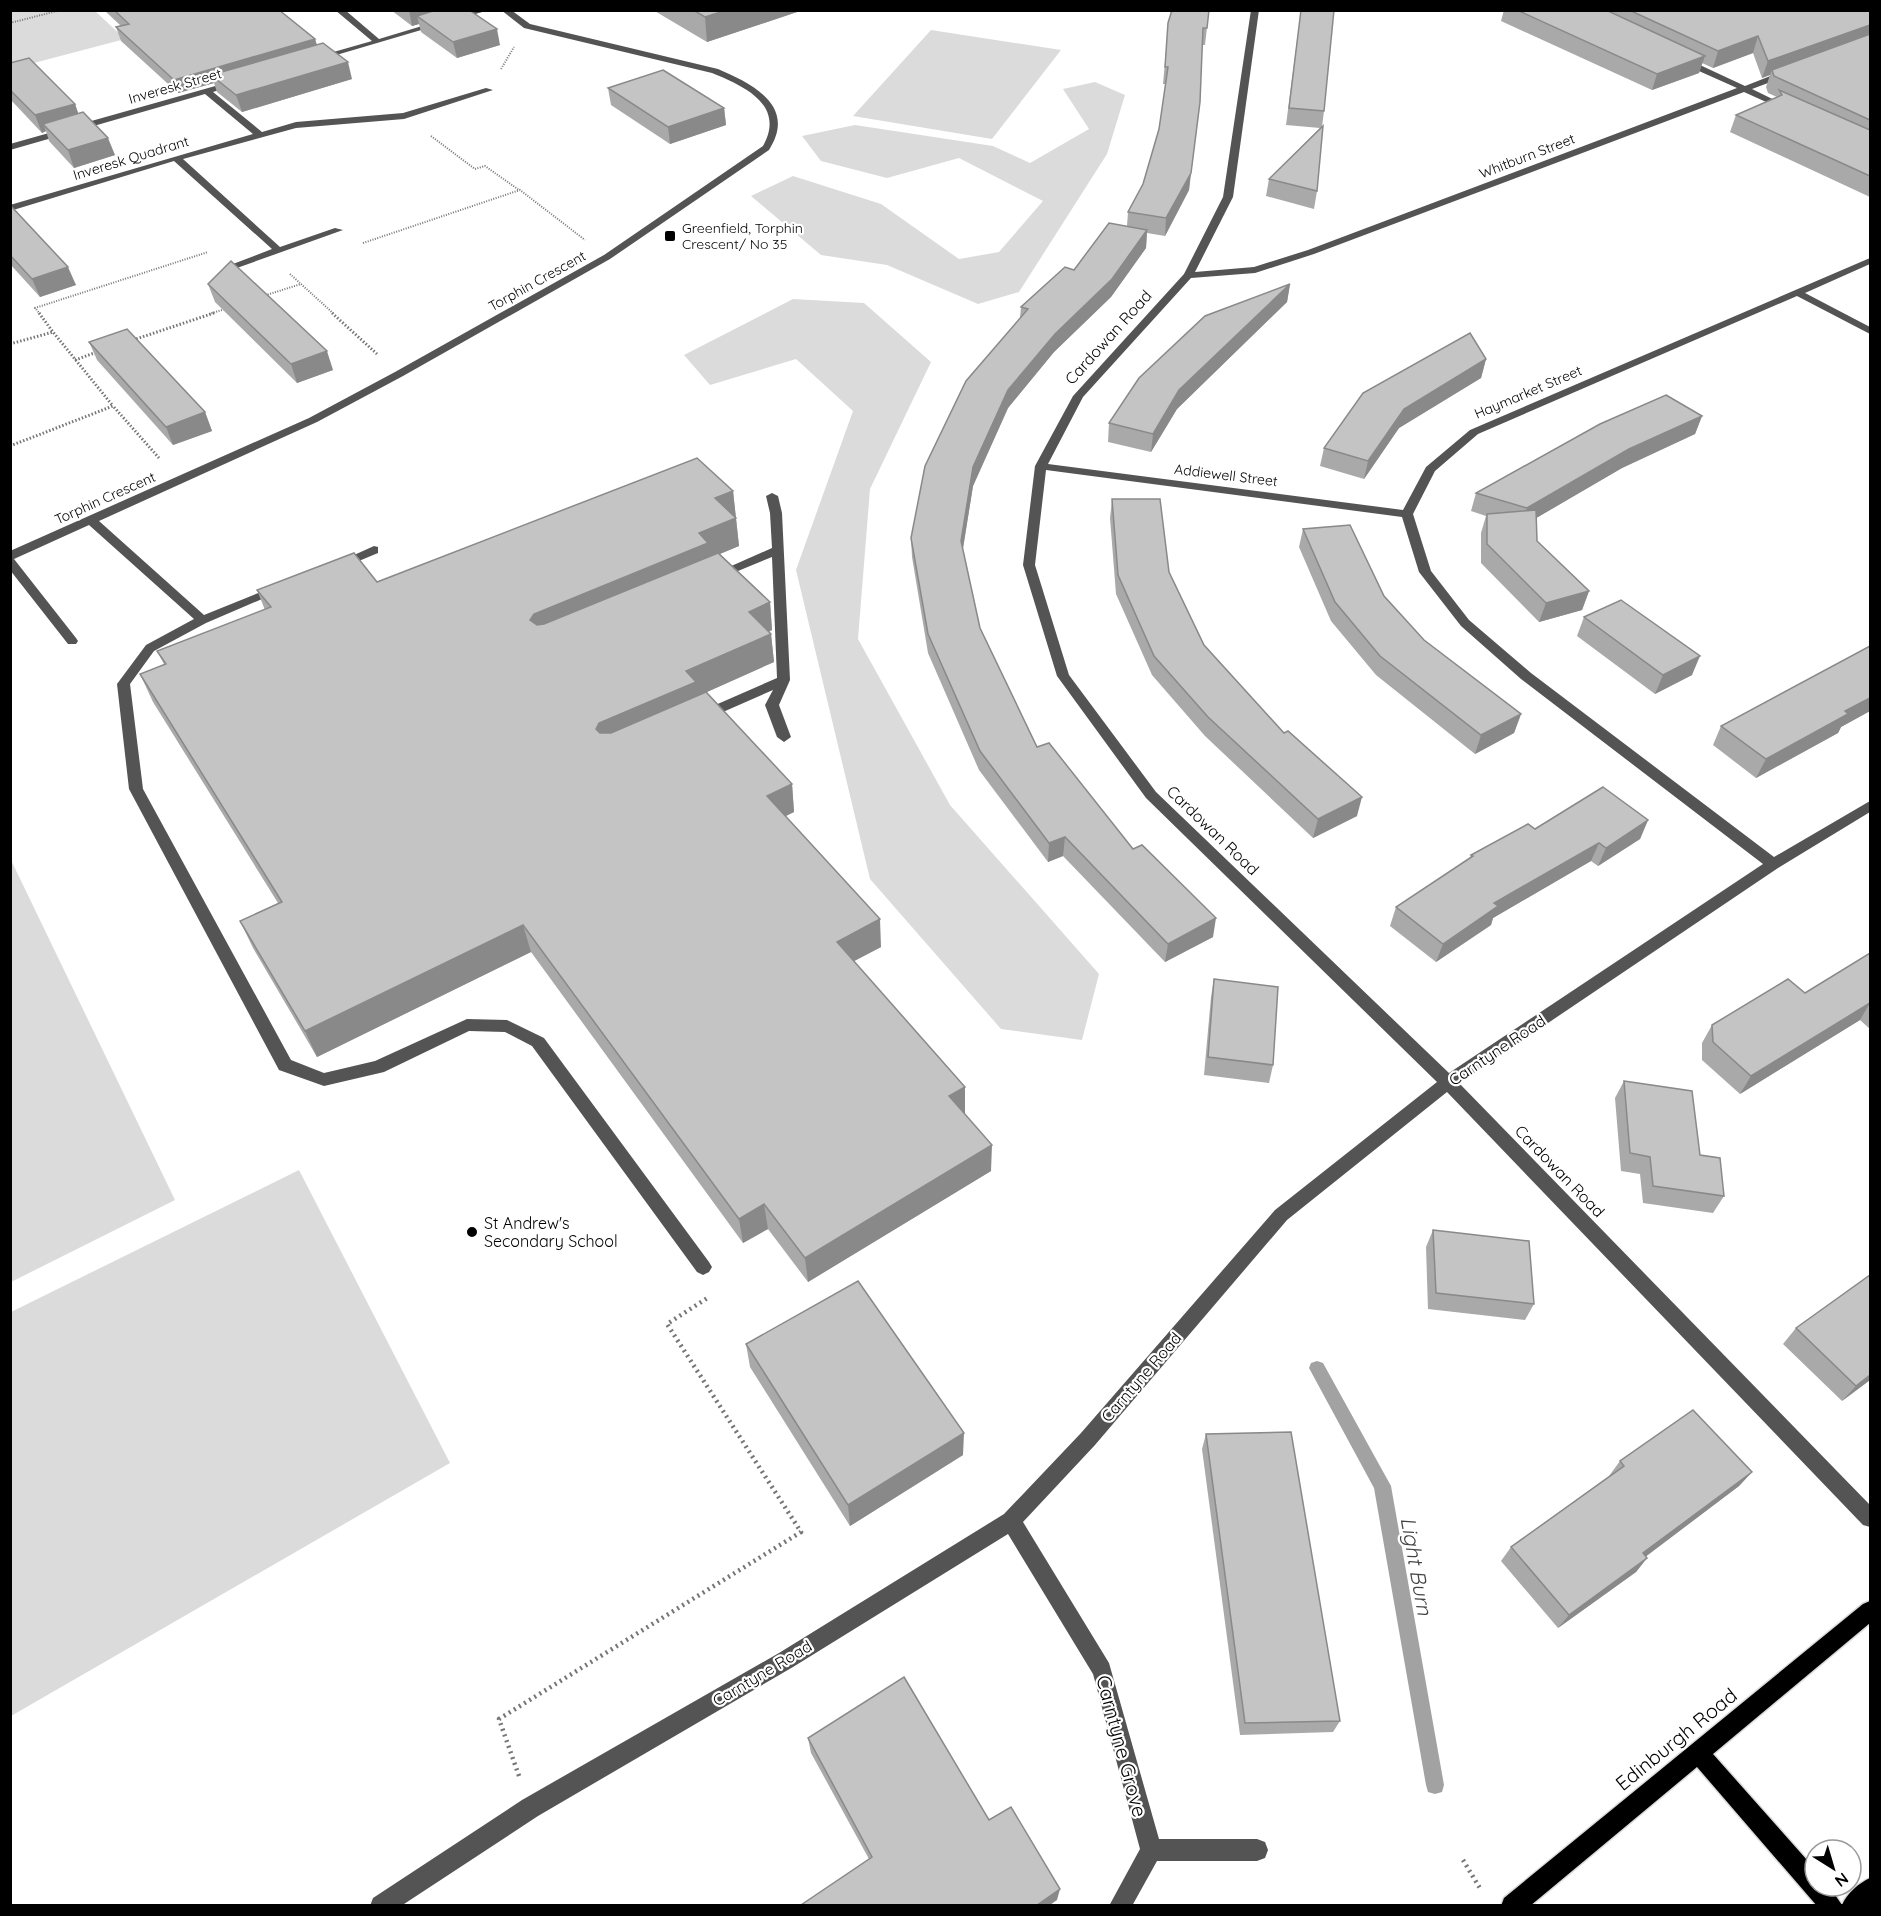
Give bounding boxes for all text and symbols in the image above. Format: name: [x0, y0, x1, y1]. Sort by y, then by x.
street label: Inveresk Street: [126, 64, 224, 108]
street label: Whitburn Street: [1477, 129, 1578, 183]
street label: Inveresk Quadrant: [71, 132, 191, 184]
place label: Greenfield, Torphin Crescent/ No 35: [682, 219, 803, 253]
marker: Greenfield, Torphin Crescent/ No 35: [663, 229, 677, 243]
street label: Torphin Crescent: [485, 247, 589, 315]
street label: Cardowan Road: [1060, 286, 1156, 388]
street label: Haymarket Street: [1472, 361, 1585, 423]
street label: Addiewell Street: [1173, 460, 1279, 490]
street label: Torphin Crescent: [52, 468, 159, 528]
street label: Cardowan Road: [1163, 781, 1263, 879]
street label: Carntyne Road: [1445, 1010, 1549, 1090]
street label: Cardowan Road: [1511, 1121, 1609, 1221]
place label: St Andrew's Secondary School: [484, 1213, 618, 1251]
marker: St Andrew's Secondary School: [465, 1225, 479, 1239]
street label: Carntyne Road: [1097, 1328, 1185, 1426]
water label: Light Burn: [1396, 1515, 1439, 1618]
street label: Carntyne Road: [709, 1635, 815, 1711]
street label: Carntyne Grove: [1091, 1672, 1153, 1820]
street label: Edinburgh Road: [1610, 1682, 1742, 1796]
north arrow: [1803, 1838, 1863, 1898]
text: N: [1831, 1868, 1853, 1892]

